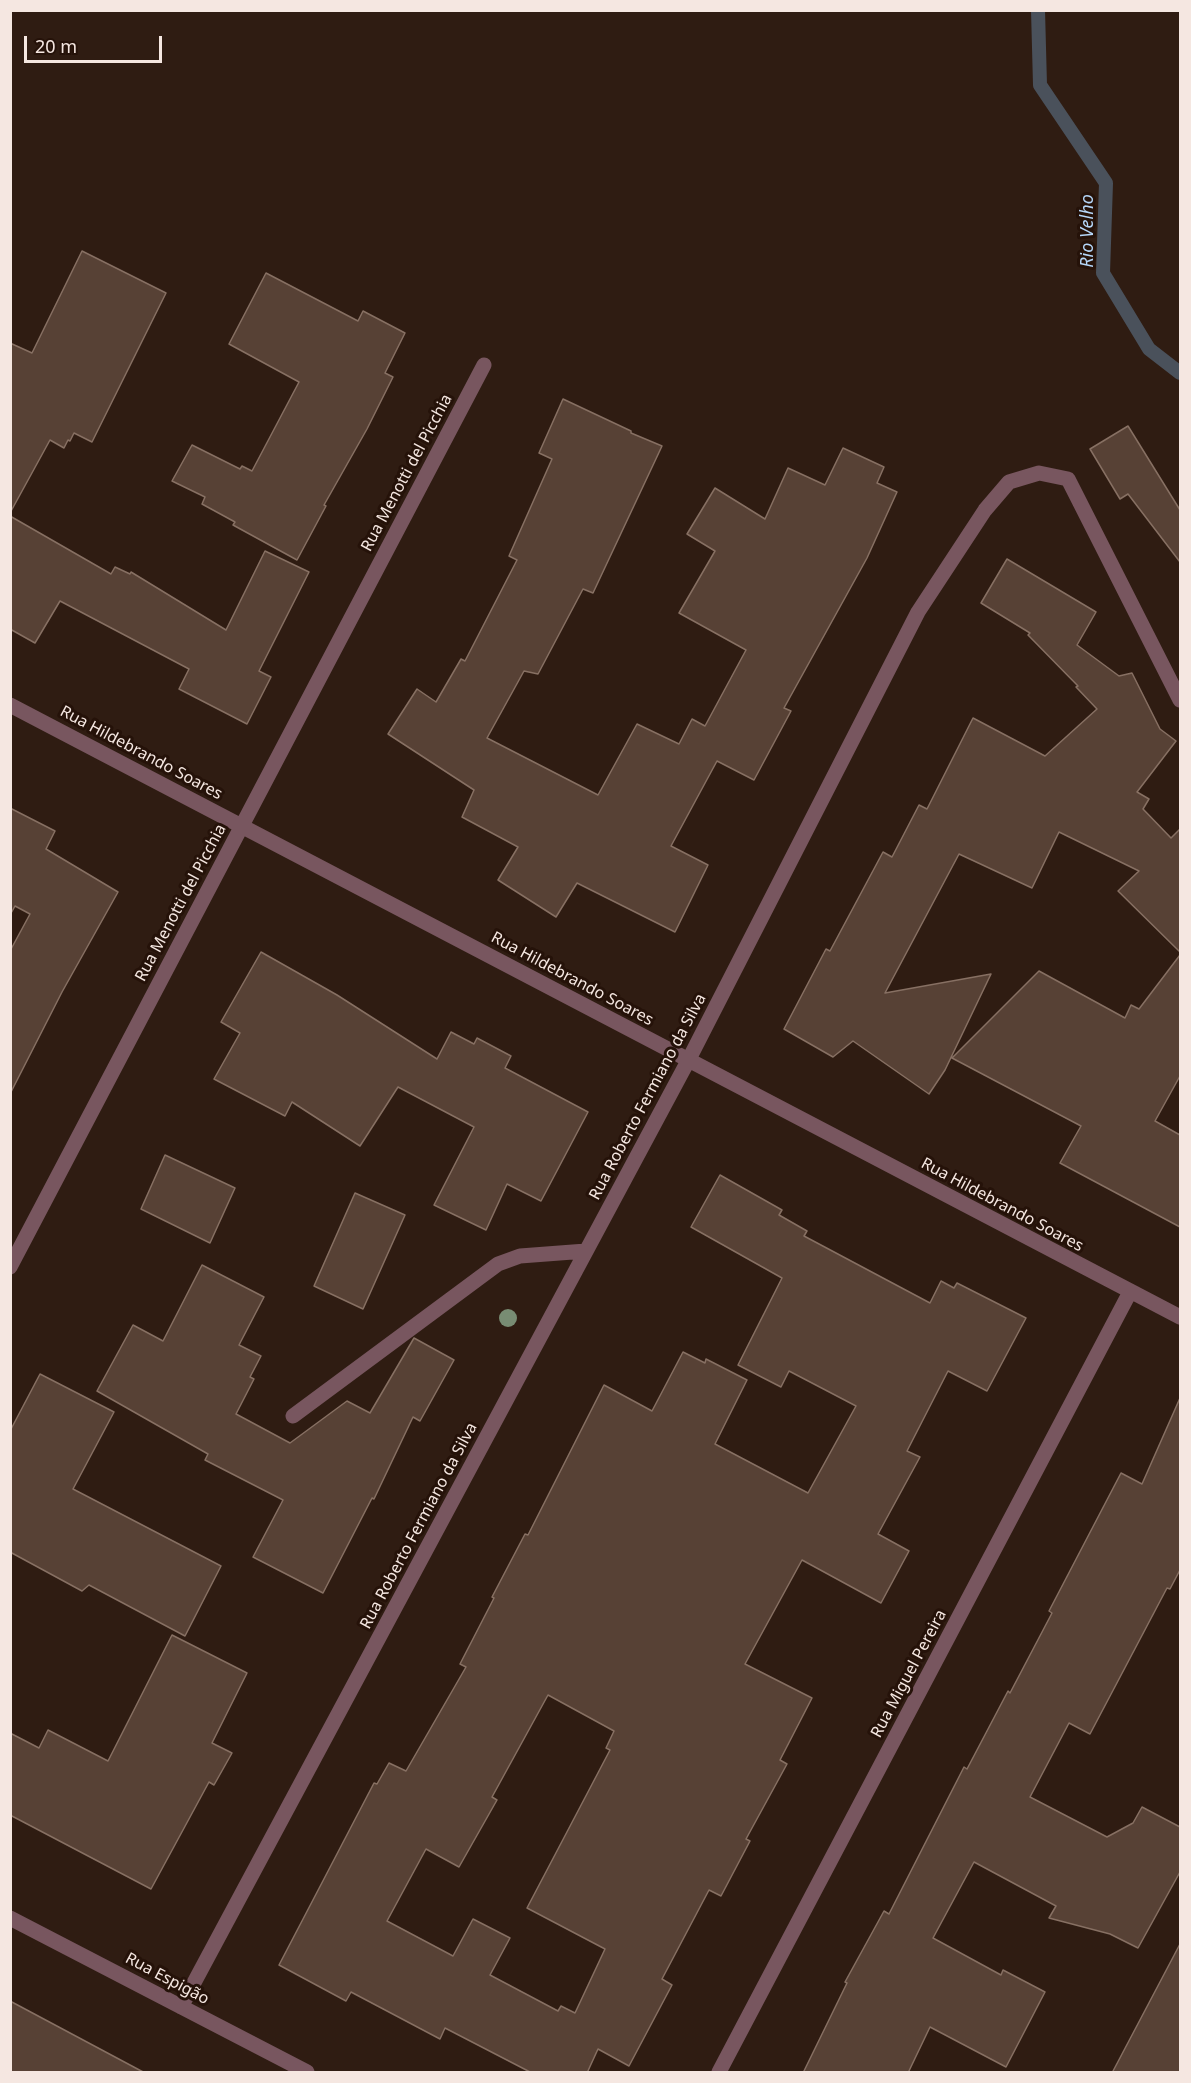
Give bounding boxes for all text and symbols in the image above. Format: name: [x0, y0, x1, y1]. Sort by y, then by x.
scale bar: [27, 24, 165, 62]
text: 20 m: [35, 34, 77, 58]
water label: Rio Velho: [1077, 194, 1099, 268]
street label: Rua Menotti del Picchia: [357, 391, 457, 555]
street label: Rua Hildebrando Soares: [57, 702, 225, 804]
street label: Rua Menotti del Picchia: [131, 821, 231, 985]
street label: Rua Hildebrando Soares: [488, 928, 656, 1030]
street label: Rua Roberto Fermiano da Silva: [585, 991, 711, 1203]
street label: Rua Hildebrando Soares: [918, 1154, 1086, 1256]
street label: Rua Roberto Fermiano da Silva: [356, 1420, 482, 1632]
street label: Rua Miguel Pereira: [867, 1607, 951, 1741]
street label: Rua Espigão: [122, 1949, 212, 2009]

